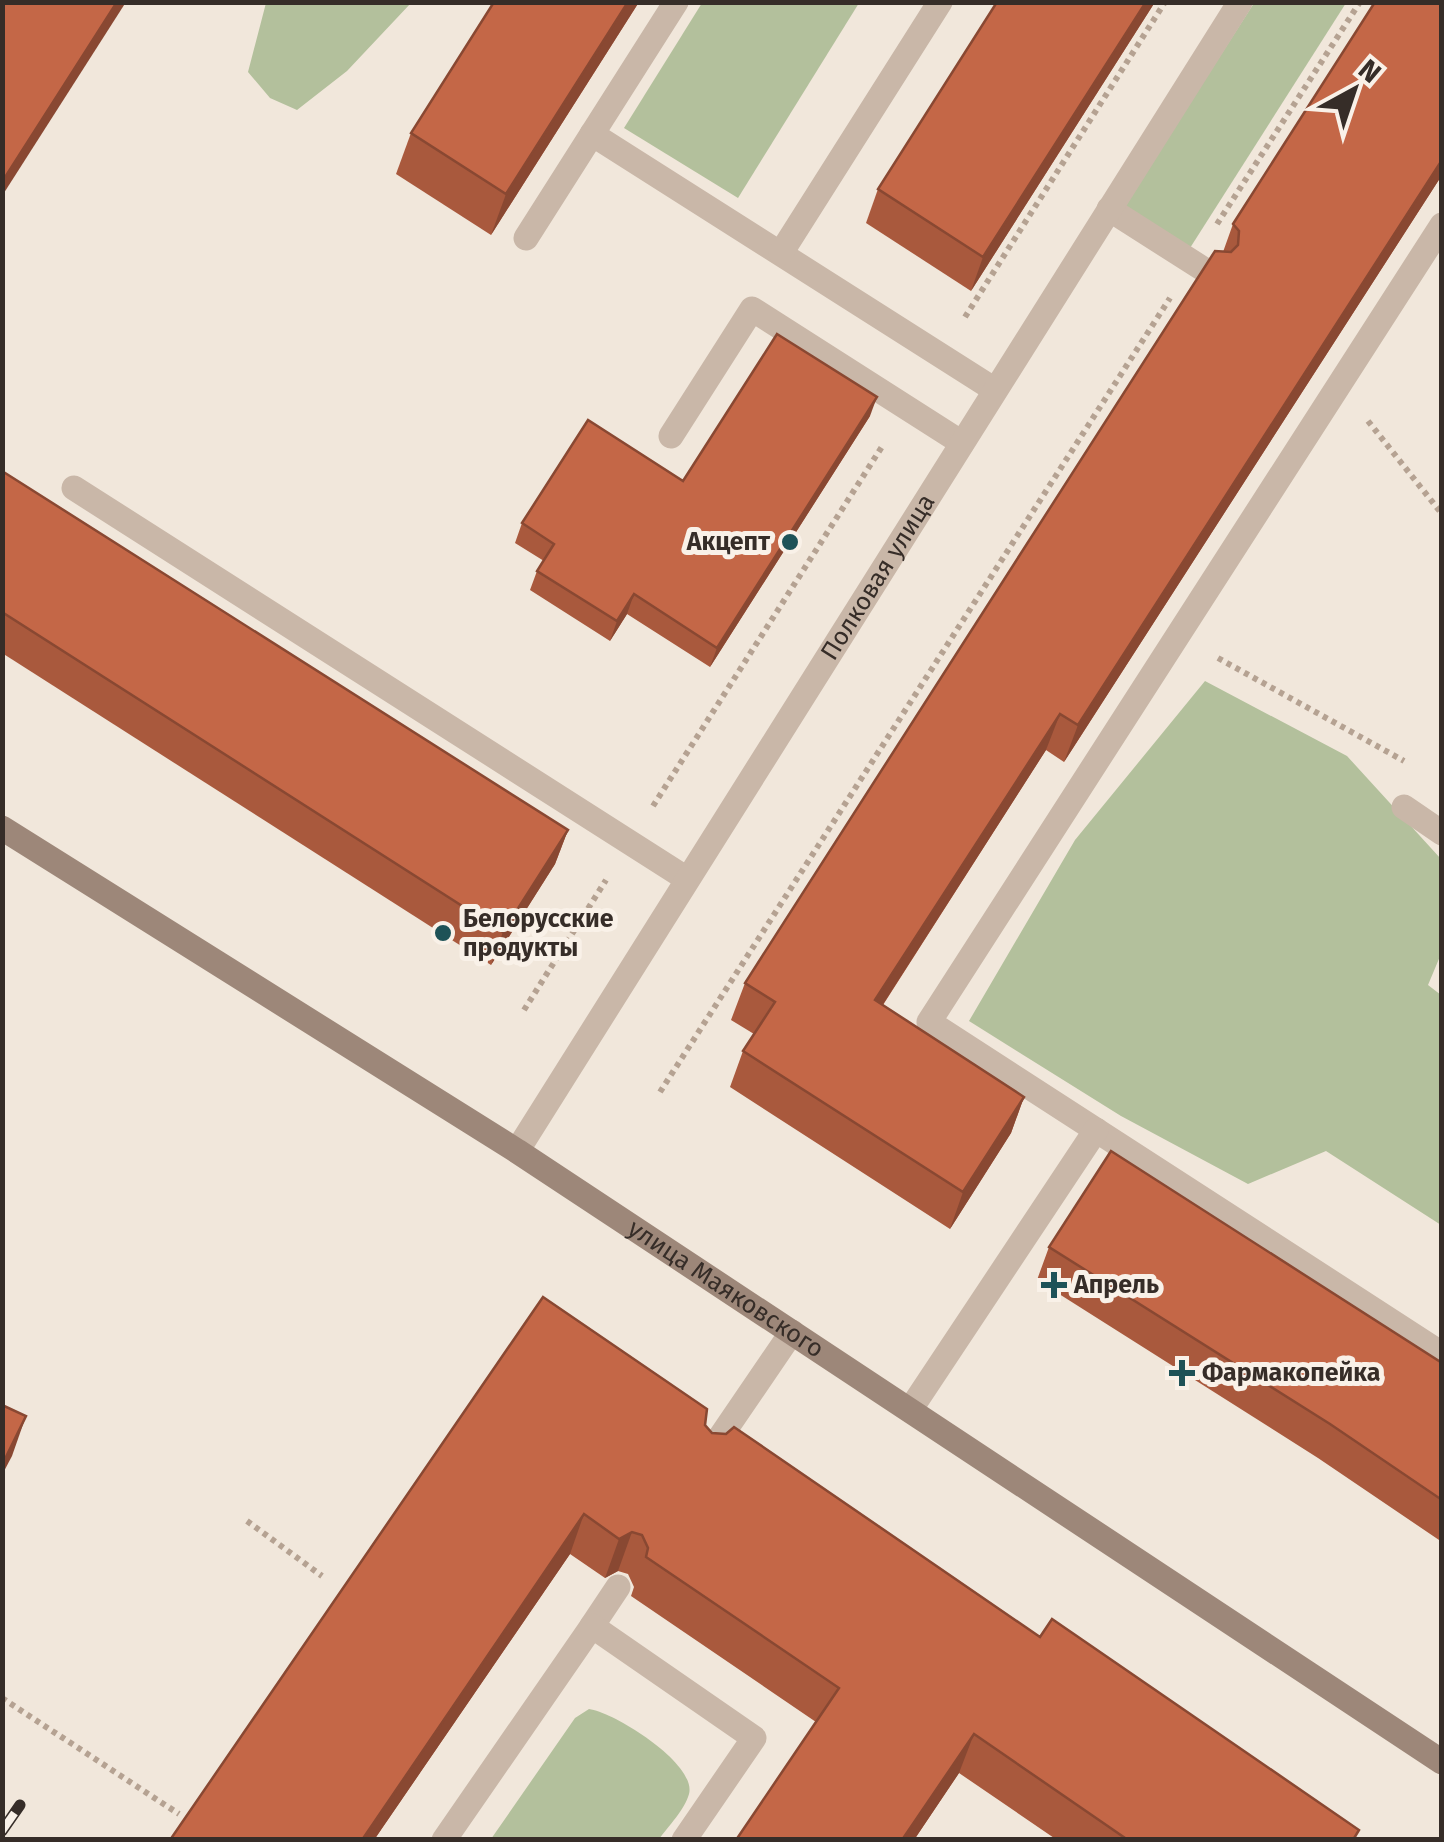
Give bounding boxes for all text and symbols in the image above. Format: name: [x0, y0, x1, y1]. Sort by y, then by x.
north arrow: [1304, 40, 1404, 140]
text: N: [1352, 53, 1387, 90]
street label: Полковая улица: [815, 488, 942, 666]
place label: Акцепт: [686, 527, 770, 557]
marker: Акцепт: [779, 531, 801, 553]
place label: Белорусские продукты: [463, 904, 614, 963]
marker: Белорусские продукты: [432, 922, 454, 944]
street label: улица Маяковского: [622, 1213, 829, 1364]
place label: Апрель: [1073, 1270, 1159, 1300]
marker: Апрель: [1043, 1274, 1065, 1296]
place label: Фармакопейка: [1202, 1358, 1380, 1388]
marker: Фармакопейка: [1171, 1362, 1193, 1384]

